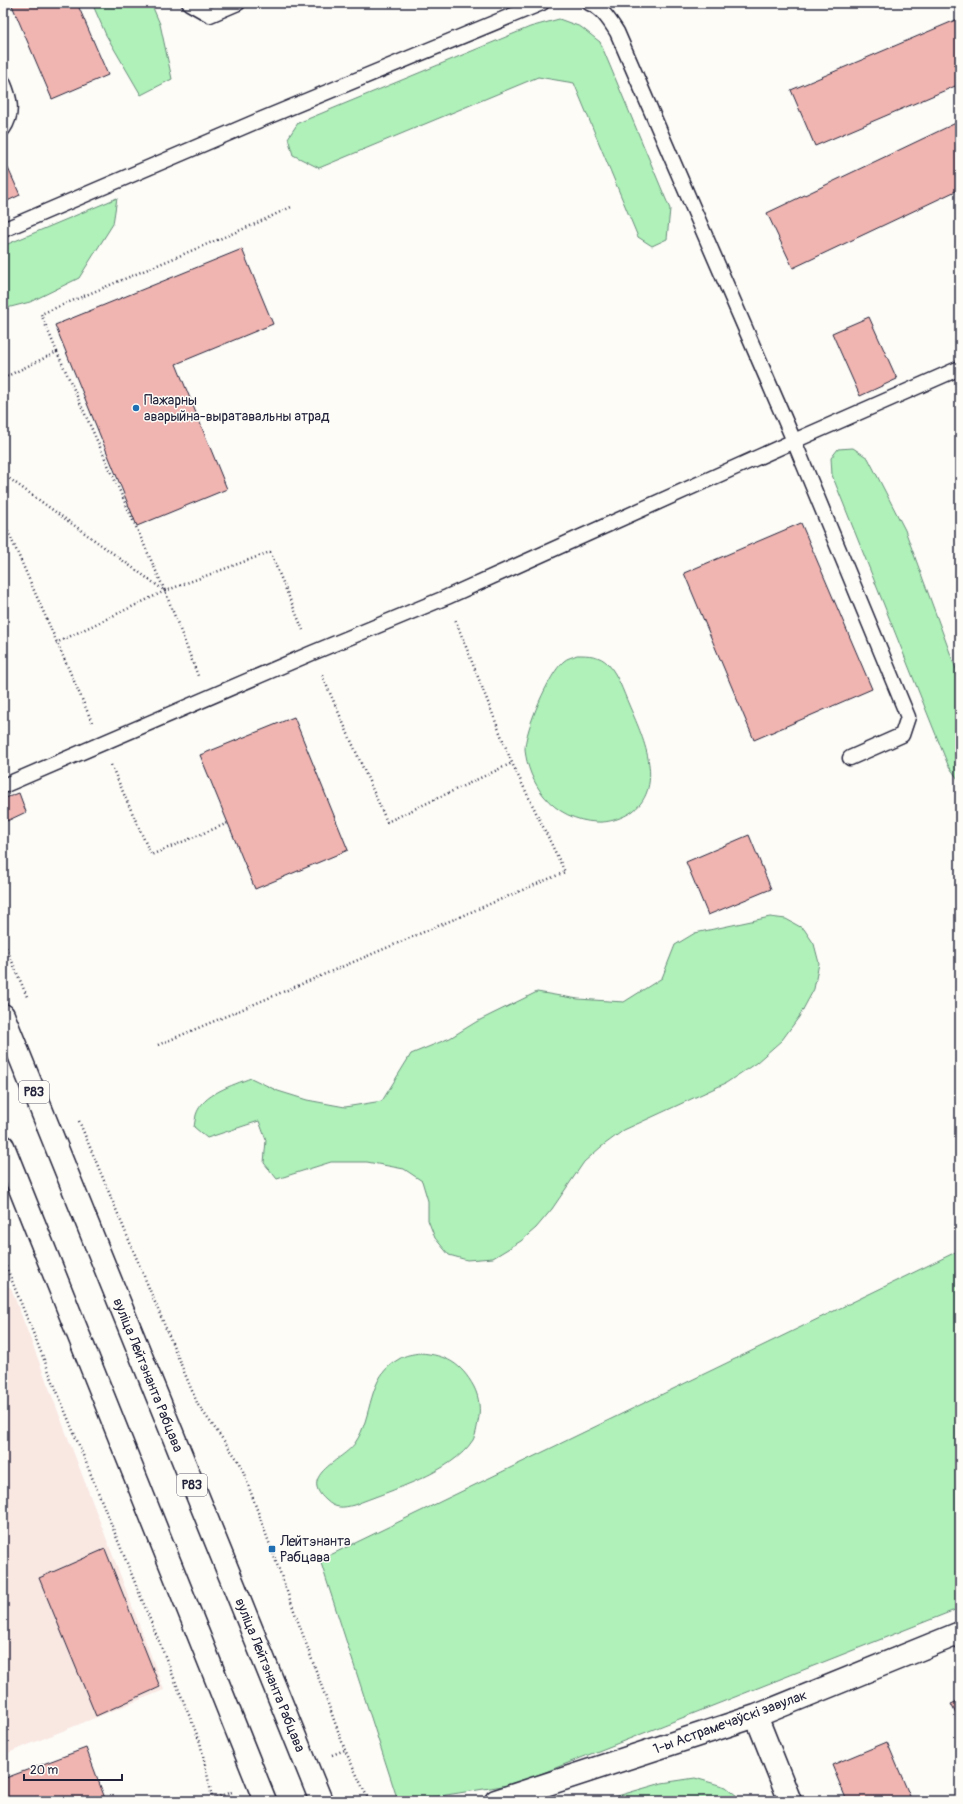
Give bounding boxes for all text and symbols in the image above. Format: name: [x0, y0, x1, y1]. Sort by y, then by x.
place label: Пажарны аварыйна-выратавальны атрад: [144, 392, 330, 425]
marker: Пажарны аварыйна-выратавальны атрад: [131, 403, 141, 413]
road number: Р83: [19, 1081, 49, 1103]
street label: вуліца Лейтэнанта Рабцава: [109, 1296, 187, 1454]
road number: Р83: [177, 1474, 207, 1496]
place label: Лейтэнанта Рабцава: [279, 1533, 351, 1566]
marker: Лейтэнанта Рабцава: [267, 1544, 277, 1554]
street label: вуліца Лейтэнанта Рабцава: [231, 1596, 309, 1754]
street label: 1-ы Астрамечаўскі завулак: [651, 1686, 809, 1758]
scale bar: [24, 1756, 122, 1782]
text: 20 m: [30, 1763, 59, 1778]

